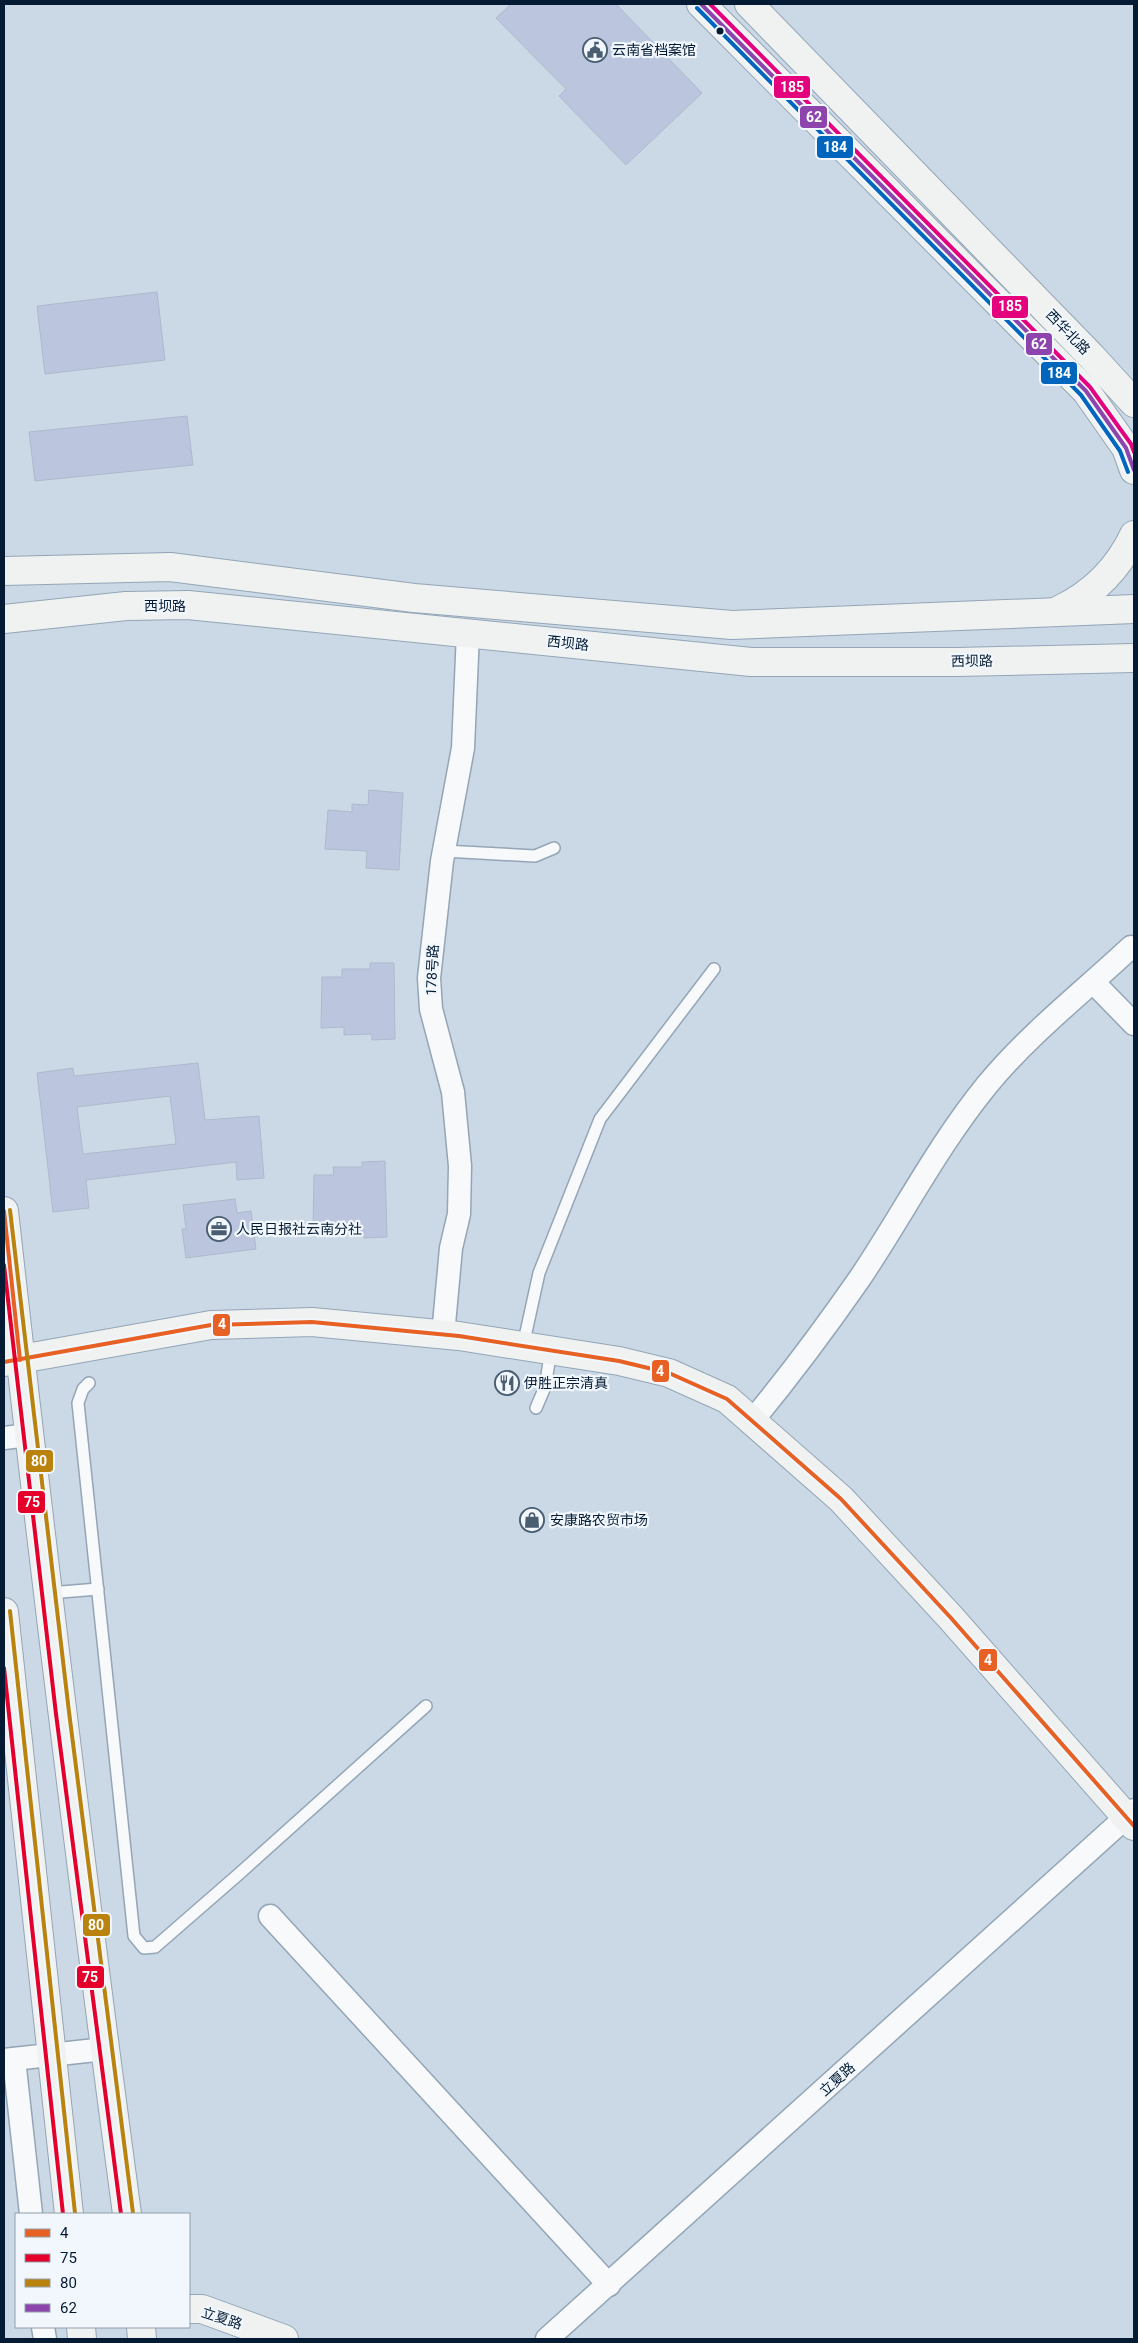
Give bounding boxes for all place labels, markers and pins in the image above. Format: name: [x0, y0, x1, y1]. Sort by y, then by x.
unlabelled marker: [715, 26, 725, 36]
public building icon: 云南省档案馆: [582, 37, 608, 63]
place label: 云南省档案馆: [612, 42, 696, 58]
office icon: 人民日报社云南分社: [206, 1216, 232, 1242]
place label: 人民日报社云南分社: [236, 1221, 362, 1237]
restaurant icon: 伊胜正宗清真: [494, 1370, 520, 1396]
place label: 伊胜正宗清真: [524, 1375, 608, 1391]
shop icon: 安康路农贸市场: [519, 1507, 545, 1533]
place label: 安康路农贸市场: [550, 1512, 648, 1528]

